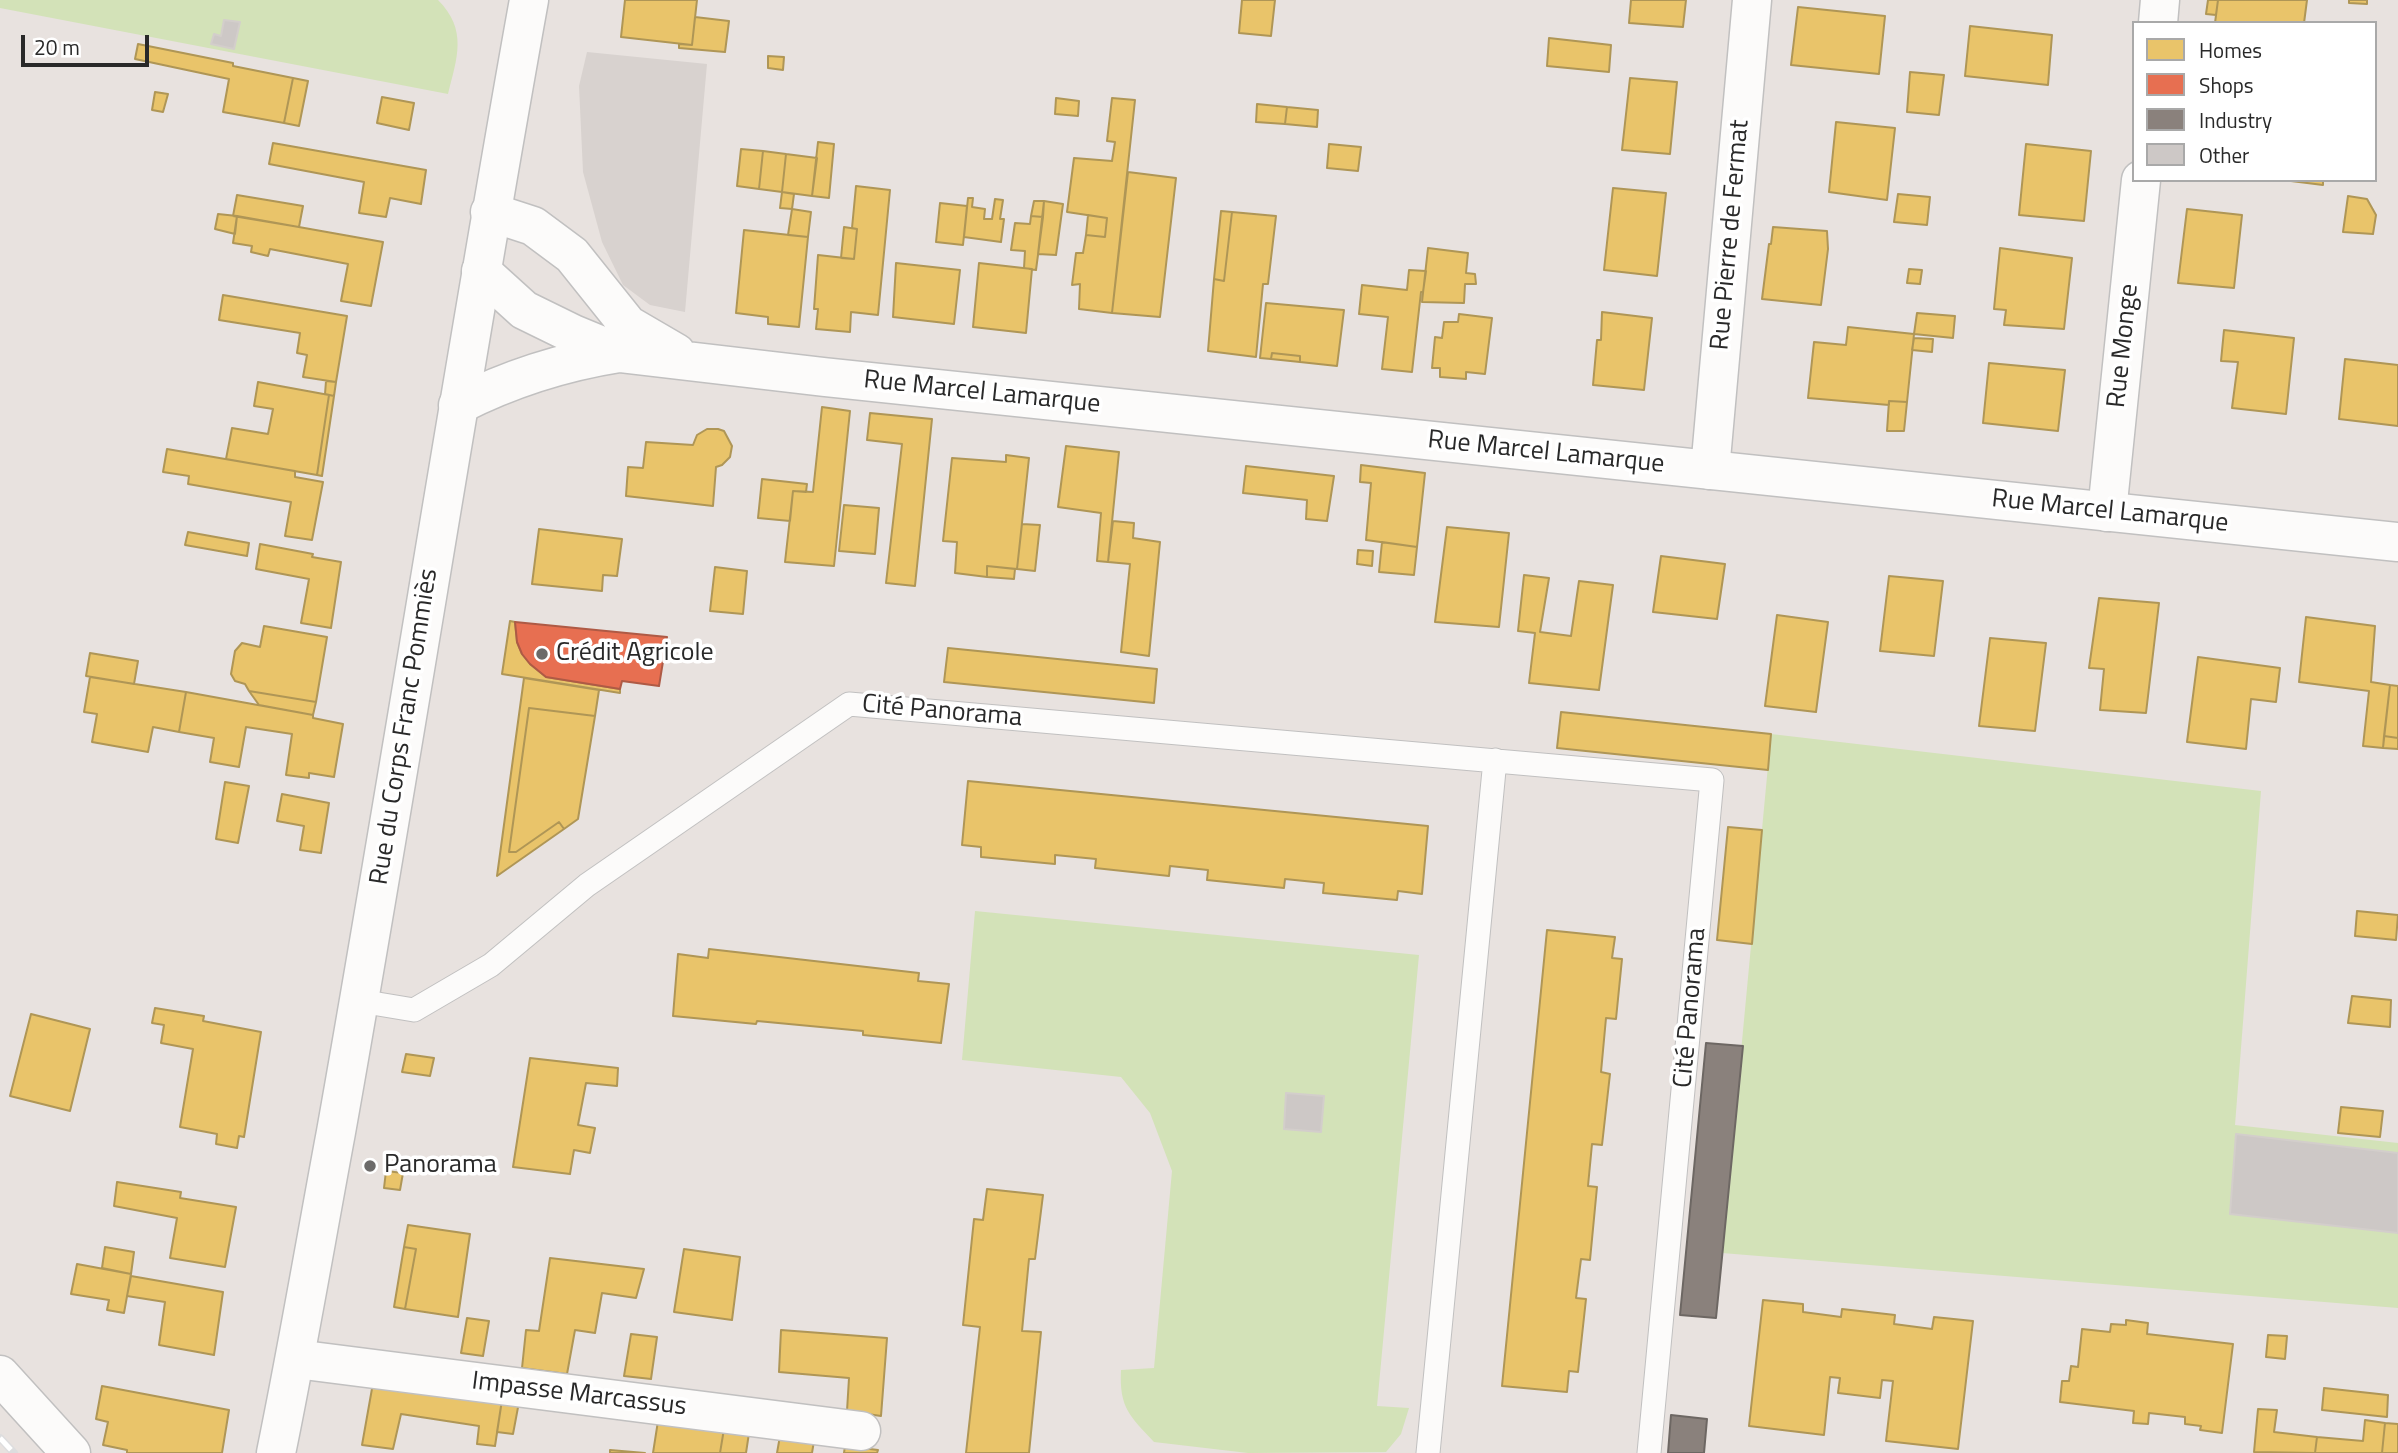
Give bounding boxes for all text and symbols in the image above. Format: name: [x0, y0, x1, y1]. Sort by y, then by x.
scale bar: [24, 21, 152, 65]
legend: [2132, 21, 2377, 182]
text: 20 m: [34, 31, 80, 63]
text: Homes: [2199, 34, 2262, 66]
text: Shops: [2199, 69, 2254, 101]
text: Industry: [2199, 104, 2272, 136]
street label: Rue Pierre de Fermat: [1705, 118, 1757, 352]
text: Other: [2199, 139, 2249, 171]
street label: Rue Monge: [2102, 282, 2146, 410]
street label: Rue Marcel Lamarque: [862, 365, 1102, 421]
street label: Rue Marcel Lamarque: [1426, 425, 1666, 481]
street label: Rue Marcel Lamarque: [1990, 484, 2230, 540]
street label: Rue du Corps Franc Pommiès: [365, 567, 445, 887]
place label: Crédit Agricole: [556, 638, 714, 670]
marker: Crédit Agricole: [534, 646, 550, 662]
street label: Cité Panorama: [861, 689, 1023, 735]
street label: Cité Panorama: [1668, 927, 1714, 1089]
place label: Panorama: [384, 1150, 497, 1182]
marker: Panorama: [362, 1158, 378, 1174]
street label: Impasse Marcassus: [470, 1366, 688, 1424]

